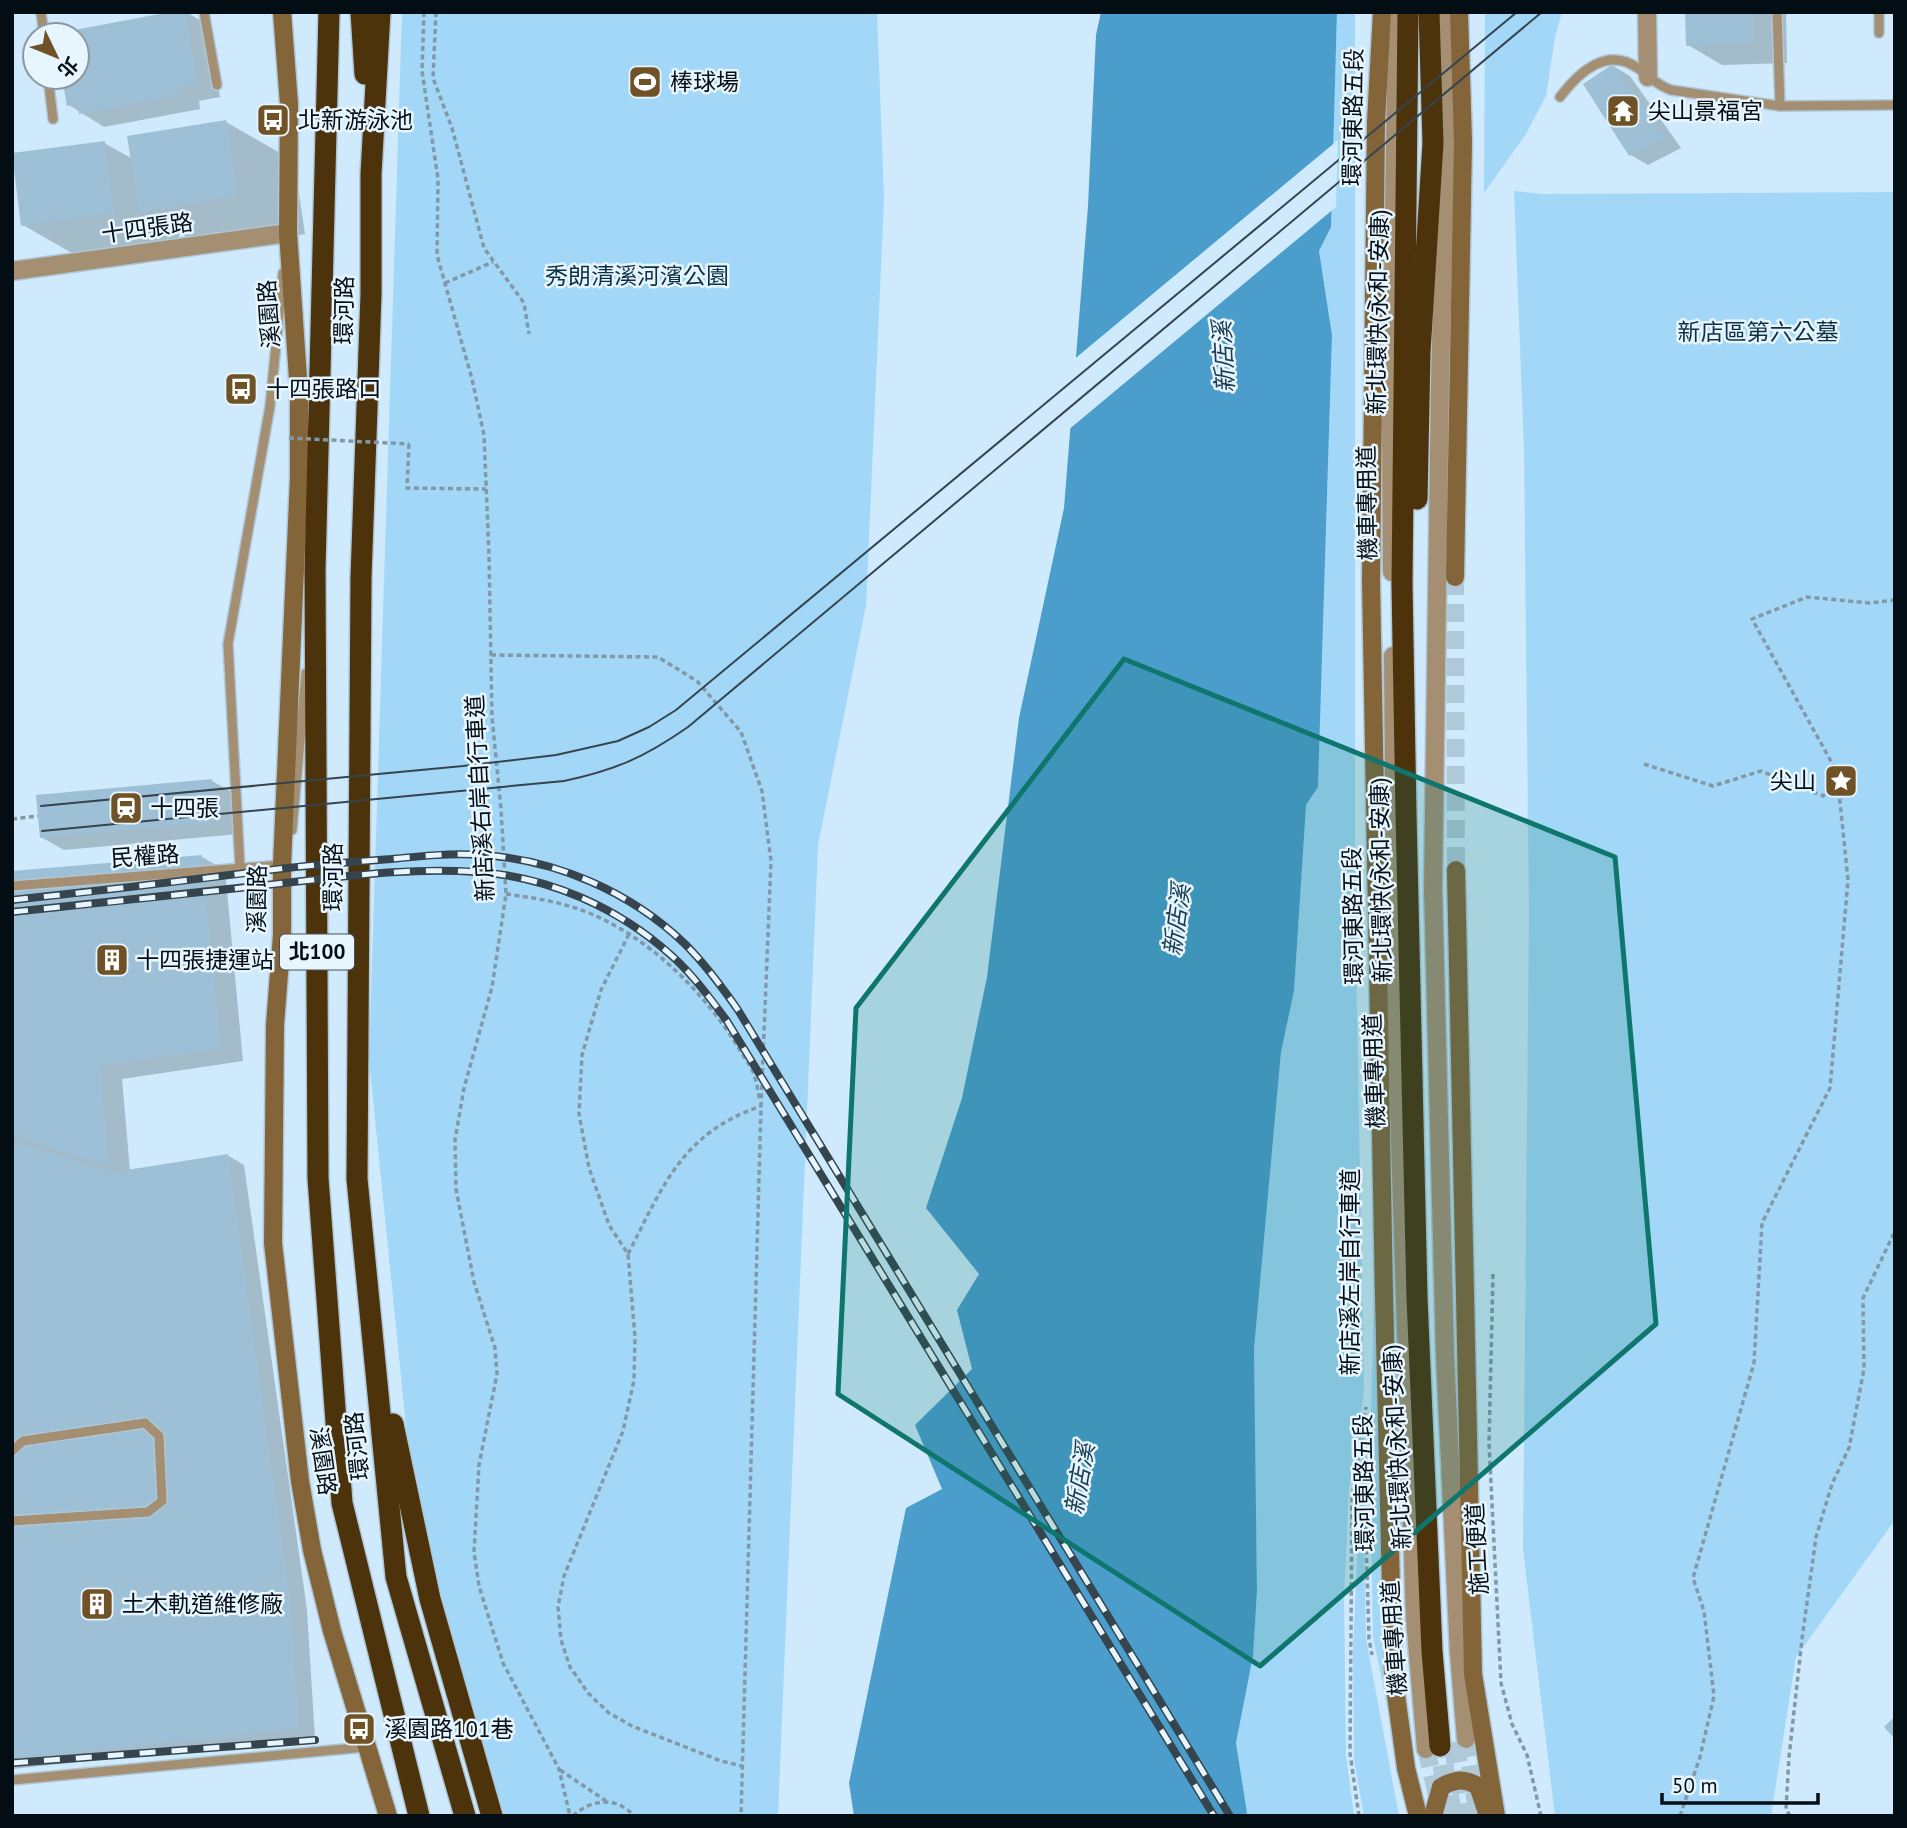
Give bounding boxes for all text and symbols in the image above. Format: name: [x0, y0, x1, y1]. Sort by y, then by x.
north arrow: [21, 21, 91, 91]
street label: 環河東路五段: [1337, 48, 1368, 186]
text: 北: [53, 52, 84, 83]
sports icon: 棒球場: [626, 63, 664, 101]
place label: 棒球場: [670, 67, 739, 96]
temple icon: 尖山景福宮: [1604, 92, 1642, 130]
place label: 尖山景福宮: [1648, 96, 1763, 125]
bus stop icon: 北新游泳池: [254, 101, 292, 139]
place label: 北新游泳池: [298, 105, 413, 134]
street label: 十四張路: [99, 207, 195, 248]
street label: 新北環快(永和-安康): [1361, 209, 1394, 415]
park label: 秀朗清溪河濱公園: [545, 261, 729, 290]
street label: 環河路: [328, 275, 359, 345]
street label: 溪園路: [252, 279, 285, 349]
water label: 新店溪: [1206, 317, 1241, 394]
park label: 新店區第六公墓: [1678, 317, 1839, 346]
bus stop icon: 十四張路口: [222, 370, 260, 408]
place label: 十四張路口: [266, 374, 381, 403]
street label: 機車專用道: [1351, 445, 1382, 561]
street label: 新店溪右岸自行車道: [460, 694, 499, 902]
place icon: 尖山: [1822, 762, 1860, 800]
place label: 尖山: [1770, 766, 1816, 795]
street label: 新北環快(永和-安康): [1364, 777, 1397, 983]
station icon: 十四張: [107, 789, 145, 827]
place label: 十四張: [150, 793, 219, 822]
street label: 民權路: [110, 839, 180, 872]
street label: 環河路: [318, 843, 347, 912]
street label: 環河東路五段: [1337, 847, 1368, 985]
street label: 溪園路: [241, 864, 272, 934]
water label: 新店溪: [1156, 879, 1197, 958]
road number: 北100: [280, 934, 354, 970]
building icon: 十四張捷運站: [93, 941, 131, 979]
place label: 十四張捷運站: [136, 945, 274, 974]
street label: 機車專用道: [1357, 1013, 1390, 1129]
street label: 新店溪左岸自行車道: [1335, 1169, 1364, 1376]
street label: 新北環快(永和-安康): [1377, 1344, 1416, 1550]
street label: 環河路: [338, 1410, 375, 1482]
street label: 環河東路五段: [1348, 1414, 1379, 1552]
street label: 溪園路: [304, 1425, 343, 1497]
water label: 新店溪: [1058, 1438, 1102, 1517]
street label: 施工便道: [1460, 1502, 1493, 1596]
street label: 機車專用道: [1375, 1580, 1412, 1696]
building icon: 土木軌道維修廠: [78, 1585, 116, 1623]
place label: 土木軌道維修廠: [122, 1589, 283, 1618]
bus stop icon: 溪園路101巷: [340, 1710, 378, 1748]
place label: 溪園路101巷: [384, 1714, 514, 1743]
scale bar: [1662, 1762, 1818, 1806]
text: 50 m: [1672, 1772, 1718, 1799]

